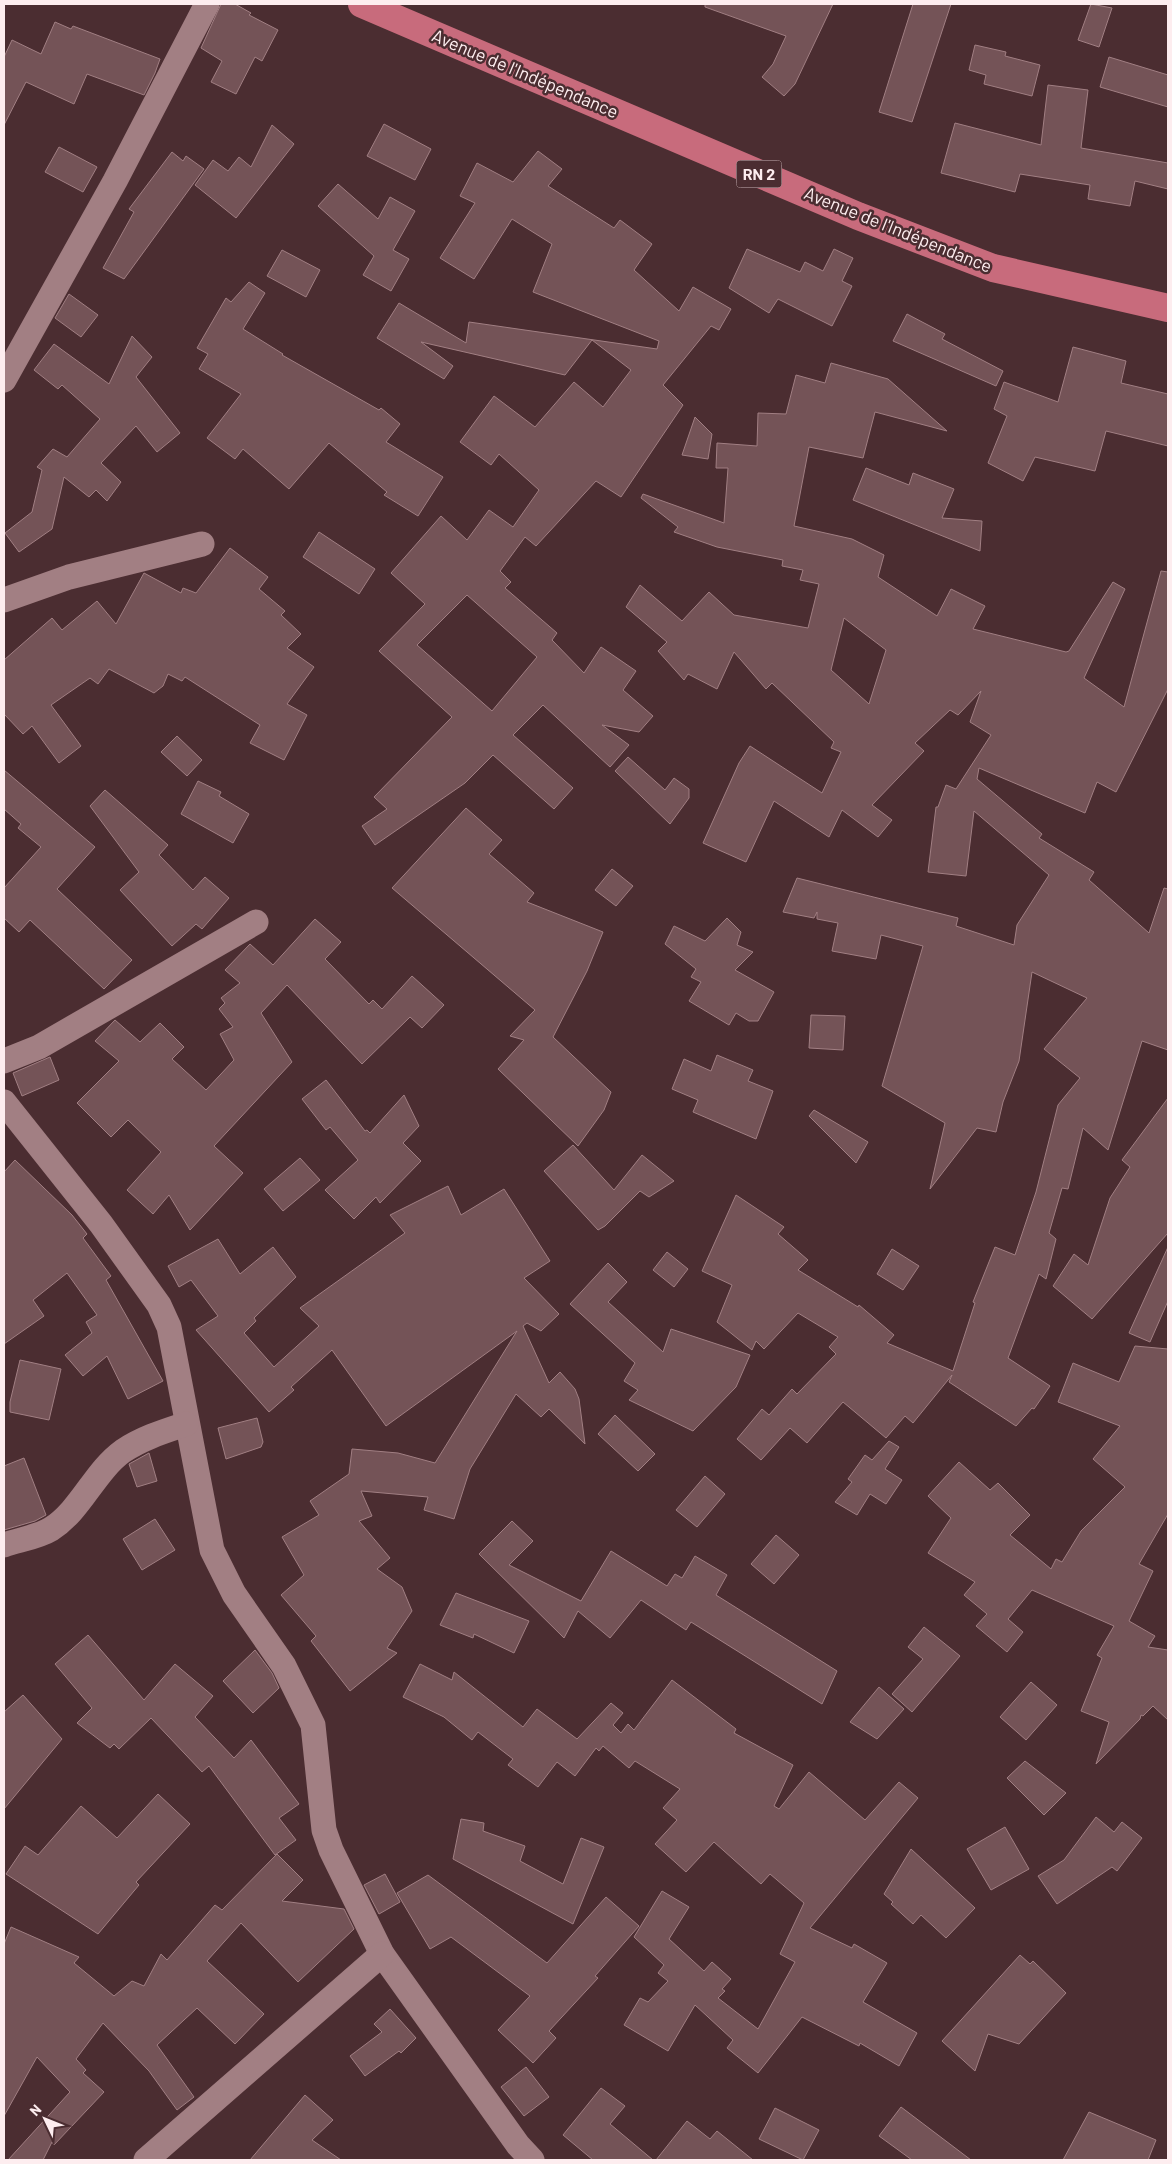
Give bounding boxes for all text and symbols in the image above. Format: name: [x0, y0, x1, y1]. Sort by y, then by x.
street label: Avenue de l'Indépendance: [429, 24, 622, 122]
road number: RN 2: [736, 160, 782, 188]
street label: Avenue de l'Indépendance: [801, 181, 995, 277]
north arrow: [20, 2094, 70, 2144]
text: N: [26, 2101, 45, 2119]

